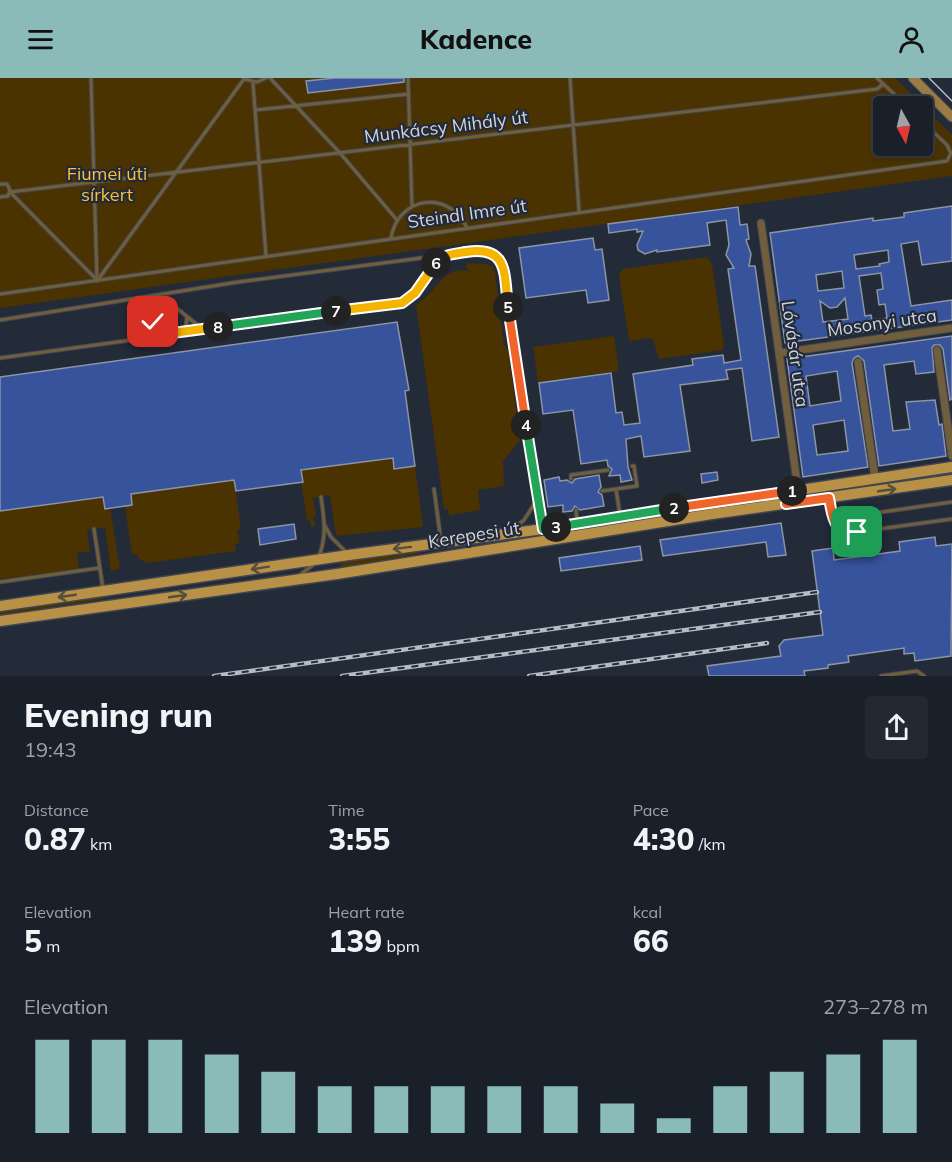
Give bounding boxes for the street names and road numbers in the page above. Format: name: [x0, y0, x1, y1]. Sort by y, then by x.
street label: Munkácsy Mihály út: [363, 105, 529, 148]
street label: Steindl Imre út: [406, 194, 528, 233]
street label: Lóvásár utca: [777, 299, 814, 409]
street label: Mosonyi utca: [826, 303, 938, 342]
street label: Kerepesi út: [426, 516, 521, 553]

